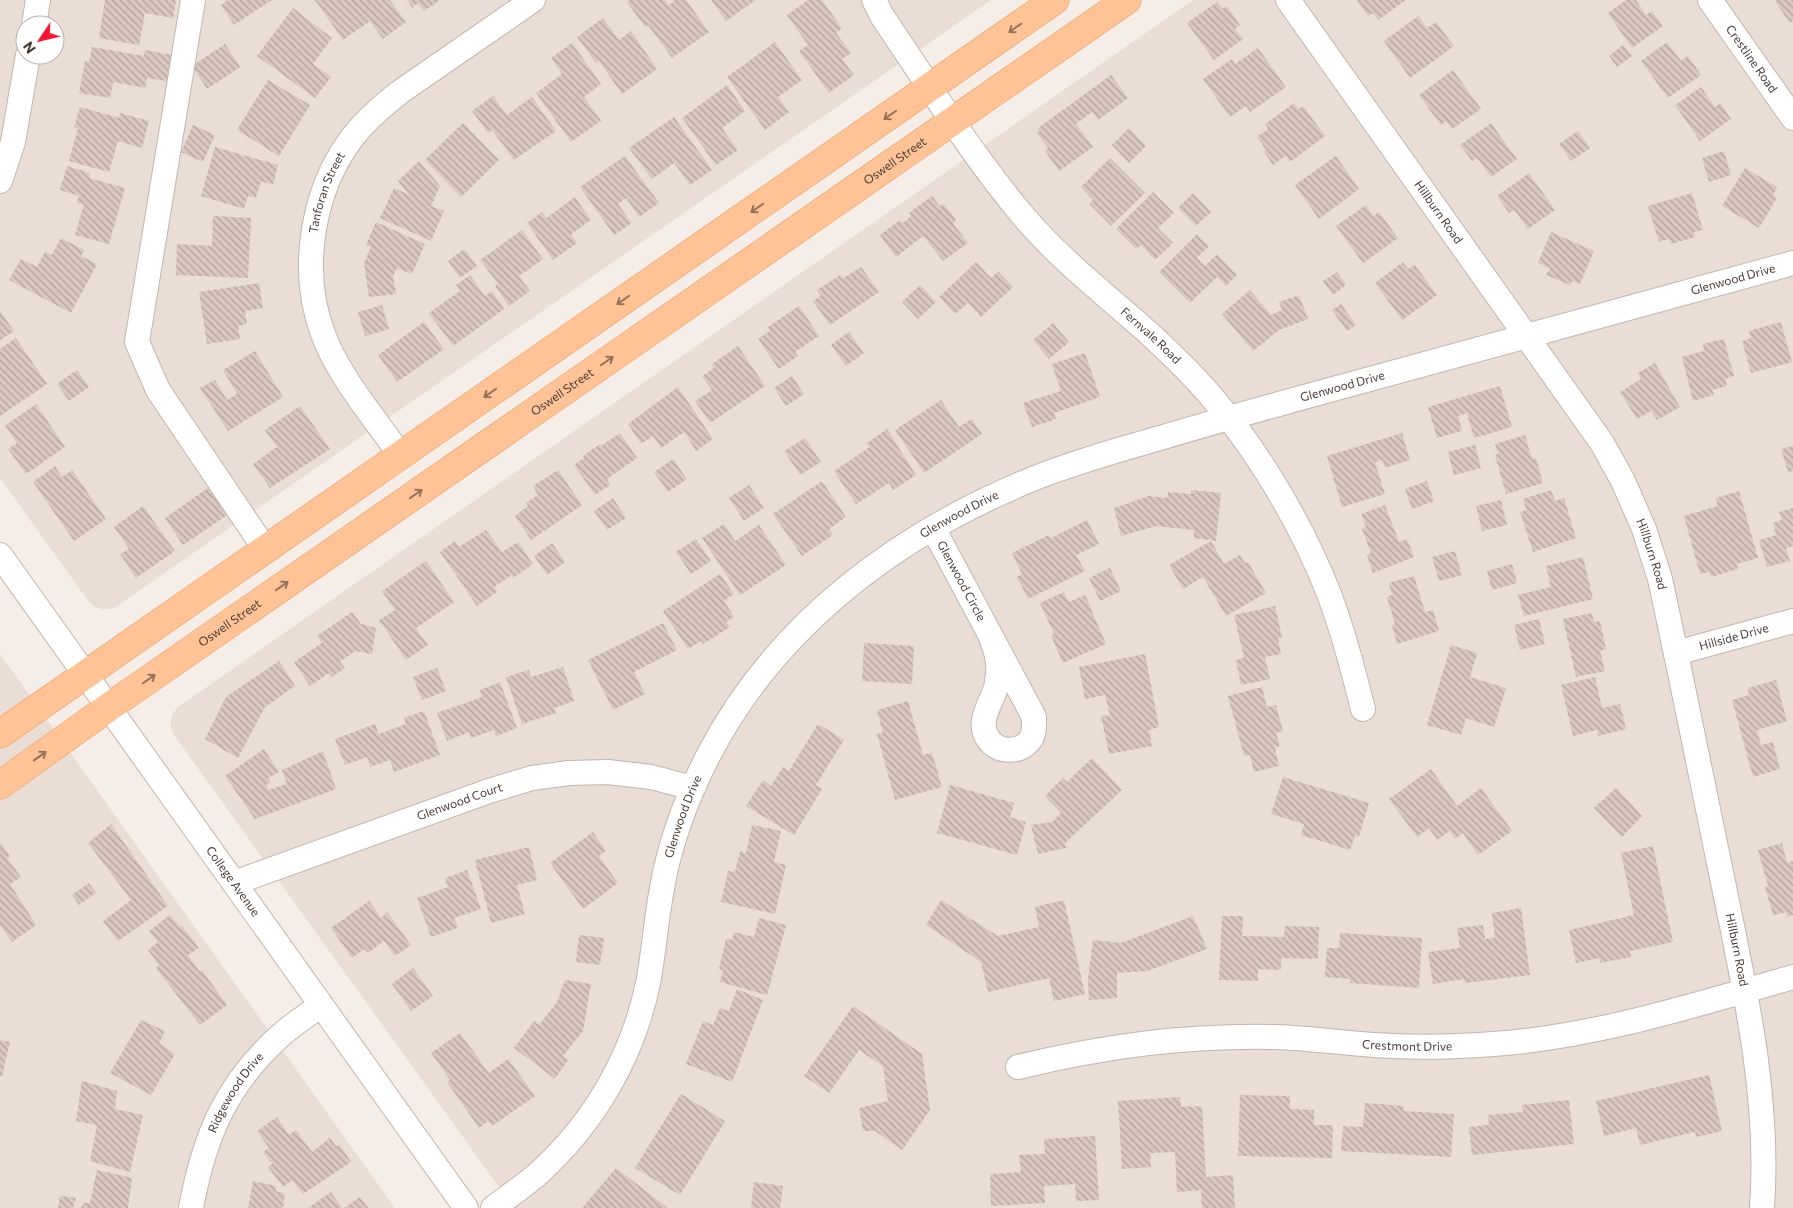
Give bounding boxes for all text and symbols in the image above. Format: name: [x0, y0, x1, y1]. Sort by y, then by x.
north arrow: [15, 15, 65, 65]
street label: Crestline Road: [1724, 22, 1781, 95]
one-way arrow: [1009, 23, 1023, 33]
text: N: [19, 39, 39, 57]
one-way arrow: [883, 110, 897, 120]
street label: Oswell Street: [860, 134, 929, 187]
street label: Tanforan Street: [305, 149, 347, 234]
street label: Hillburn Road: [1412, 177, 1466, 246]
one-way arrow: [750, 203, 764, 213]
street label: Glenwood Drive: [1689, 260, 1777, 297]
one-way arrow: [616, 295, 630, 305]
street label: Fernvale Road: [1118, 304, 1184, 366]
one-way arrow: [600, 356, 614, 366]
street label: Oswell Street: [528, 365, 596, 418]
street label: Glenwood Drive: [1298, 367, 1386, 404]
one-way arrow: [483, 388, 497, 398]
street label: Glenwood Drive: [917, 487, 1000, 540]
one-way arrow: [408, 489, 422, 499]
street label: Hillburn Road: [1634, 516, 1670, 591]
street label: Glenwood Circle: [935, 538, 989, 623]
one-way arrow: [275, 581, 289, 591]
street label: Oswell Street: [195, 596, 263, 649]
street label: Hillside Drive: [1697, 620, 1770, 652]
one-way arrow: [142, 674, 156, 684]
one-way arrow: [33, 751, 46, 762]
street label: Glenwood Drive: [661, 773, 704, 859]
street label: Glenwood Court: [415, 779, 504, 822]
street label: College Avenue: [204, 843, 264, 919]
street label: Hillburn Road: [1724, 912, 1752, 987]
street label: Crestmont Drive: [1362, 1036, 1453, 1053]
street label: Ridgewood Drive: [204, 1049, 265, 1135]

